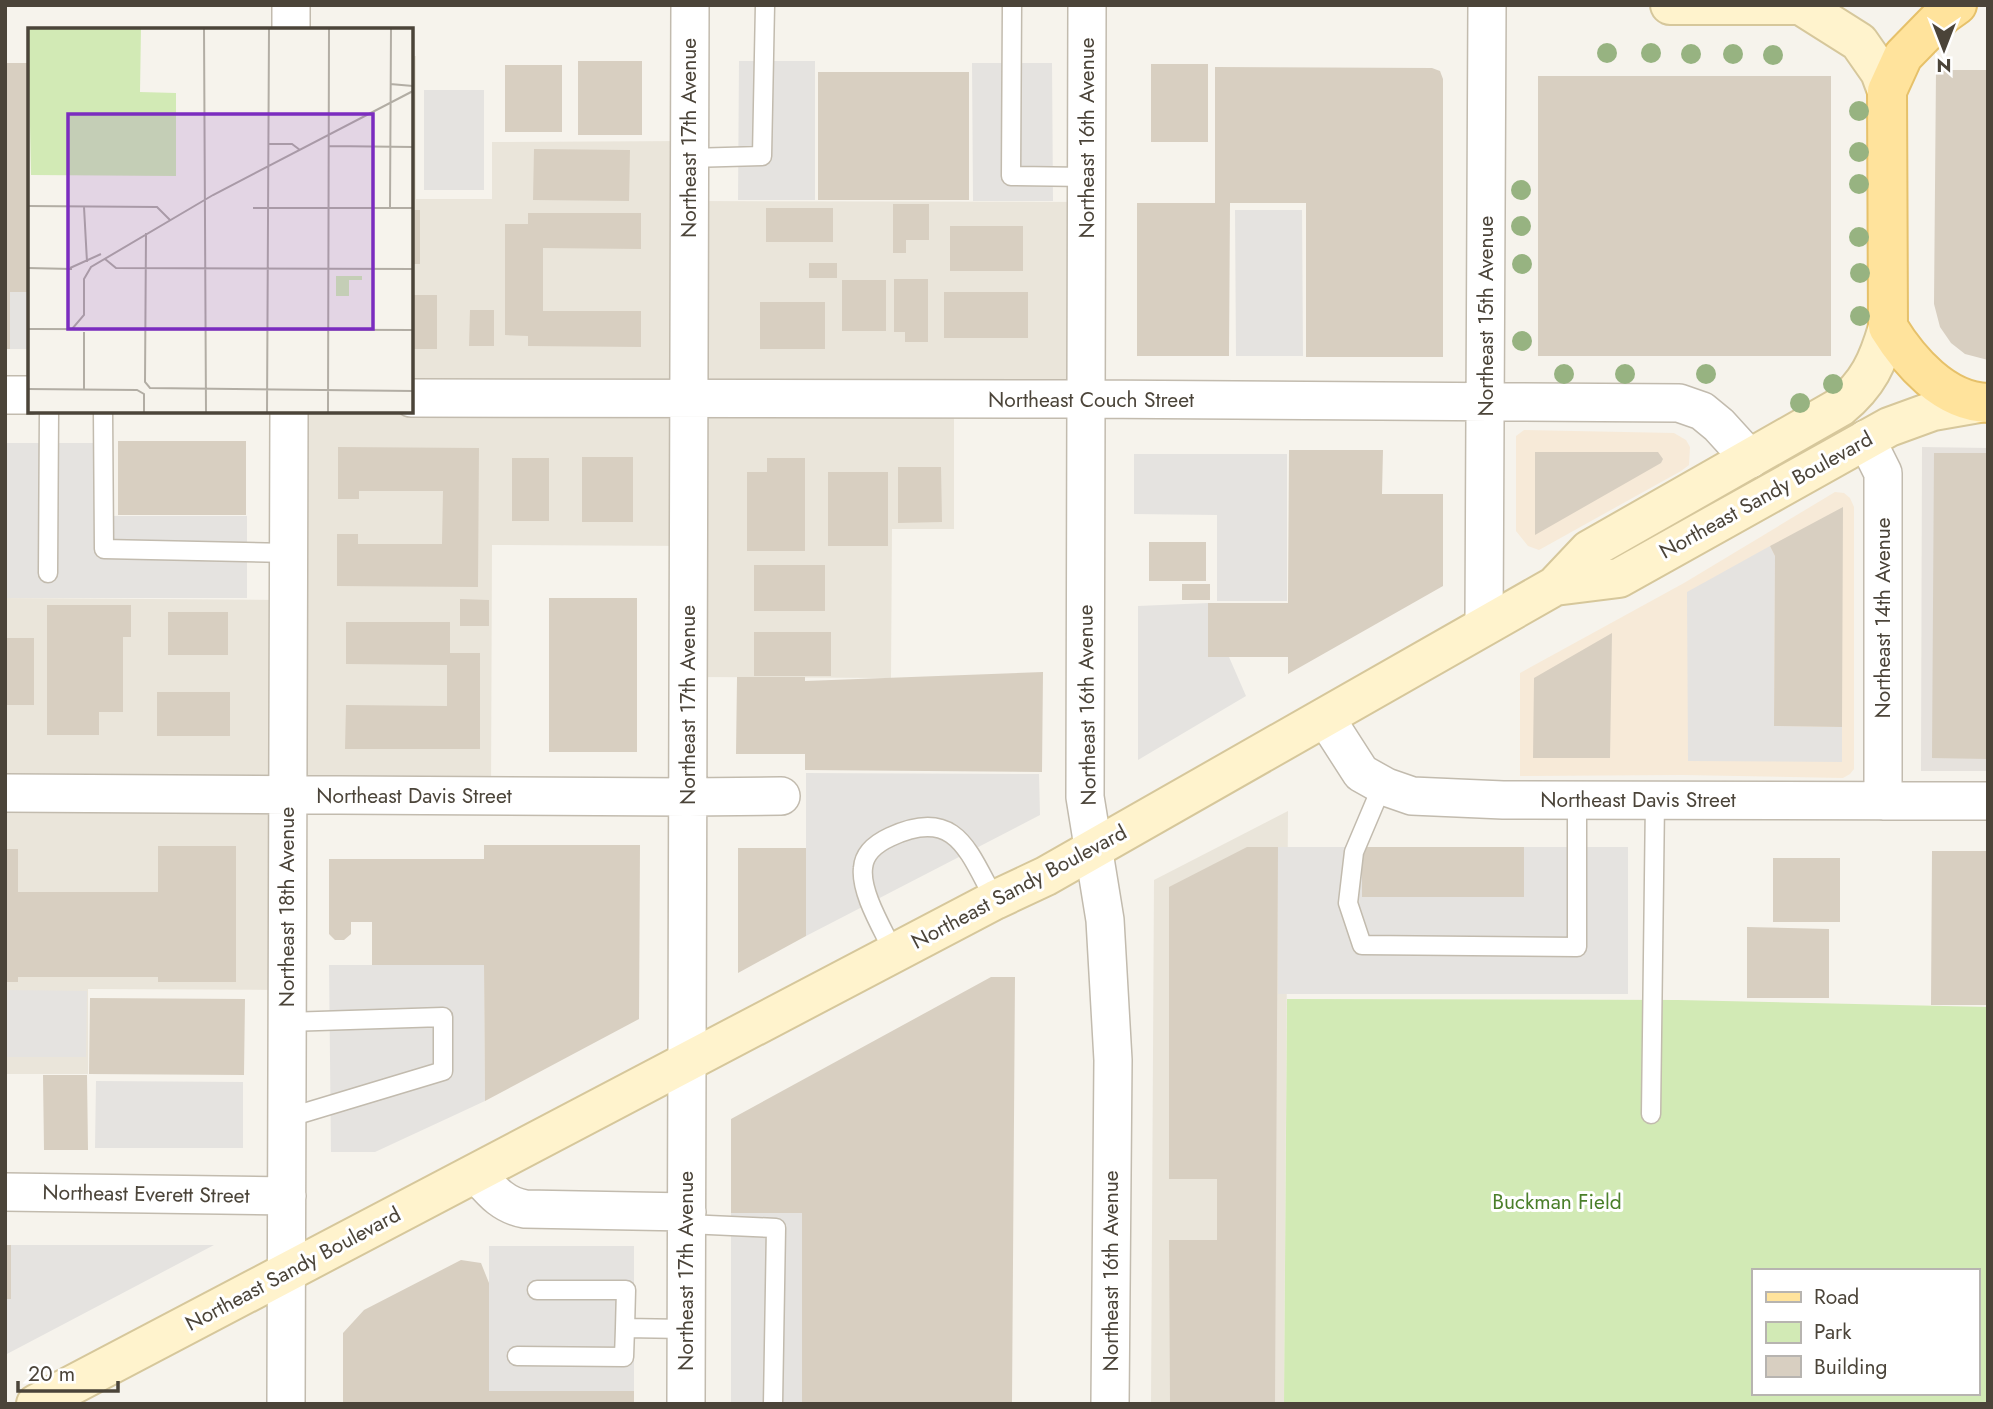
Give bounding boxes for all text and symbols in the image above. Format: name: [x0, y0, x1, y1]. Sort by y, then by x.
north arrow: [1909, 14, 1979, 84]
inset map: [28, 28, 413, 413]
street label: Northeast 16th Avenue: [1072, 37, 1102, 239]
street label: Northeast 17th Avenue: [674, 38, 704, 238]
text: N: [1936, 52, 1952, 79]
street label: Northeast 15th Avenue: [1471, 215, 1501, 416]
street label: Northeast Couch Street: [988, 385, 1194, 415]
street label: Northeast Sandy Boulevard: [1654, 424, 1878, 566]
street label: Northeast 14th Avenue: [1868, 517, 1898, 719]
street label: Northeast 16th Avenue: [1070, 604, 1104, 806]
street label: Northeast 17th Avenue: [673, 605, 703, 805]
street label: Northeast Davis Street: [316, 781, 512, 811]
street label: Northeast Davis Street: [1540, 785, 1736, 815]
street label: Northeast 18th Avenue: [272, 807, 302, 1007]
street label: Northeast Sandy Boulevard: [906, 817, 1132, 957]
street label: Northeast 16th Avenue: [1096, 1170, 1126, 1372]
street label: Northeast 17th Avenue: [671, 1171, 701, 1371]
street label: Northeast Everett Street: [42, 1177, 250, 1211]
park label: Buckman Field: [1492, 1187, 1622, 1217]
street label: Northeast Sandy Boulevard: [180, 1199, 406, 1339]
legend: [1752, 1269, 1979, 1395]
text: Road: [1814, 1282, 1859, 1312]
text: Park: [1814, 1317, 1852, 1347]
scale bar: [18, 1350, 117, 1394]
text: Building: [1814, 1352, 1887, 1382]
text: 20 m: [28, 1359, 75, 1389]

